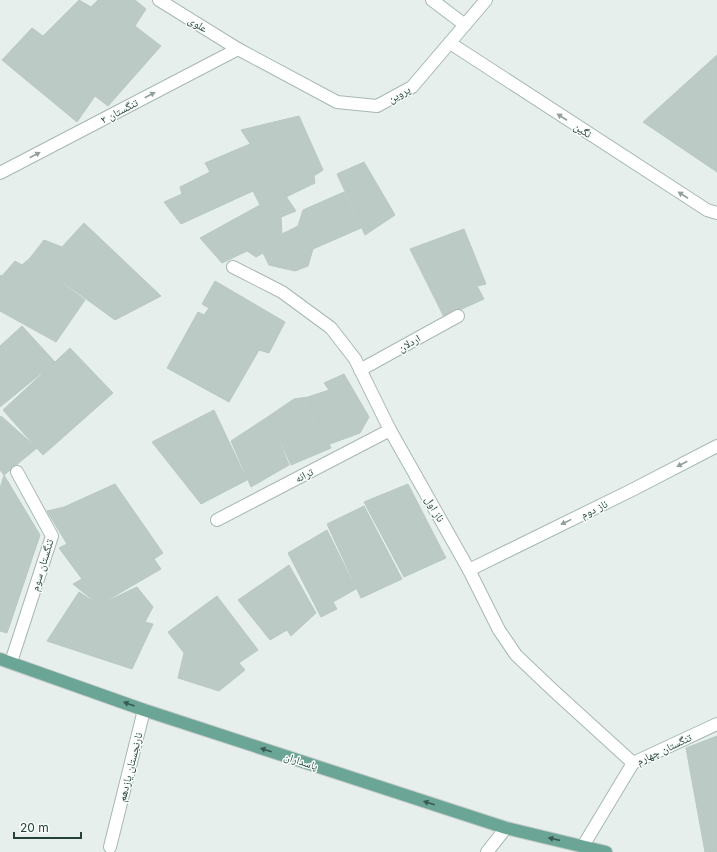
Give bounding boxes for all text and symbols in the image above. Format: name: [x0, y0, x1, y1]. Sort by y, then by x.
street label: علوی: [186, 13, 211, 36]
street label: پروین: [385, 82, 413, 106]
one-way arrow: [144, 91, 155, 98]
street label: تنگستان ۲: [98, 95, 141, 127]
one-way arrow: [556, 113, 568, 120]
street label: نگین: [571, 119, 595, 141]
one-way arrow: [29, 152, 40, 158]
one-way arrow: [677, 191, 689, 198]
street label: اردلان: [395, 331, 423, 355]
one-way arrow: [677, 461, 688, 467]
street label: ترانه: [292, 464, 316, 486]
street label: ناز اول: [422, 494, 448, 524]
street label: ناز دوم: [578, 497, 610, 521]
one-way arrow: [561, 519, 572, 525]
street label: تنگستان سوم: [28, 537, 57, 593]
one-way arrow: [123, 701, 135, 707]
street label: تنگستان چهارم: [634, 730, 694, 768]
street label: نارنجستان یازدهم: [115, 731, 146, 803]
one-way arrow: [260, 746, 272, 752]
street label: پاسداران: [282, 749, 320, 773]
one-way arrow: [423, 800, 435, 806]
scale bar: [14, 814, 81, 840]
text: 20 m: [20, 820, 49, 835]
one-way arrow: [548, 836, 560, 842]

